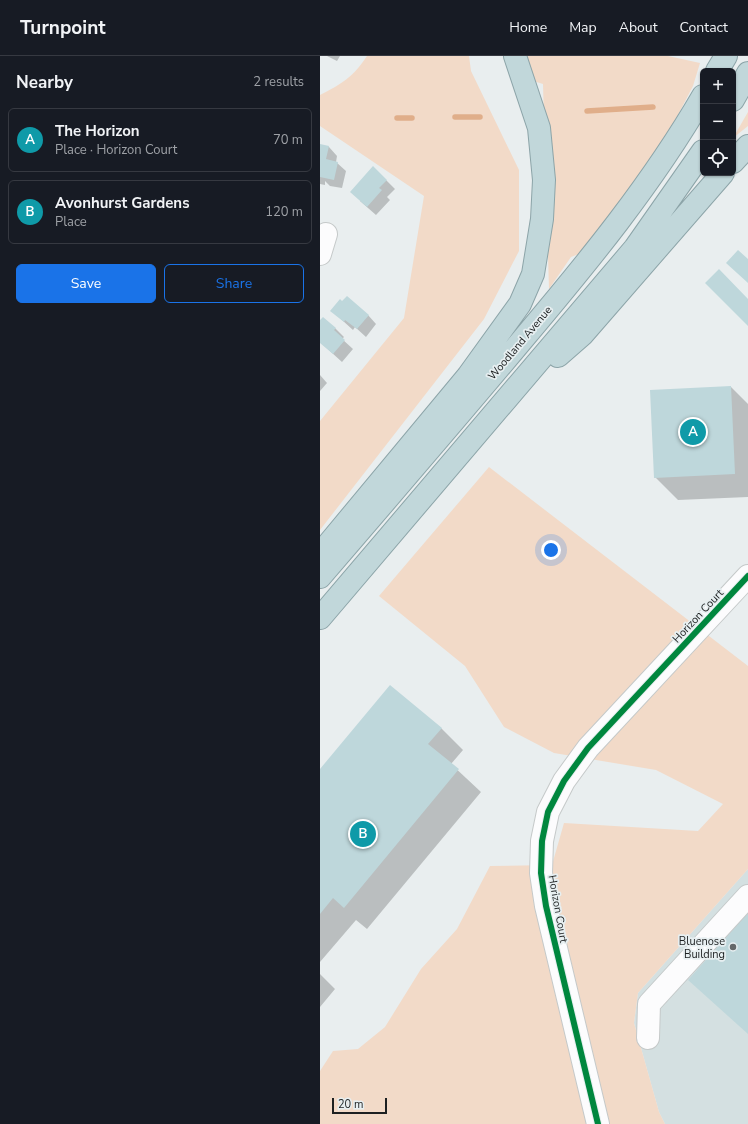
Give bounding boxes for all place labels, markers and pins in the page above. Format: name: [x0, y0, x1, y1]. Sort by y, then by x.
pin: A: [680, 417, 706, 447]
pin: B: [350, 819, 376, 849]
place label: Bluenose Building: [679, 934, 725, 962]
marker: Bluenose Building: [728, 942, 738, 952]

